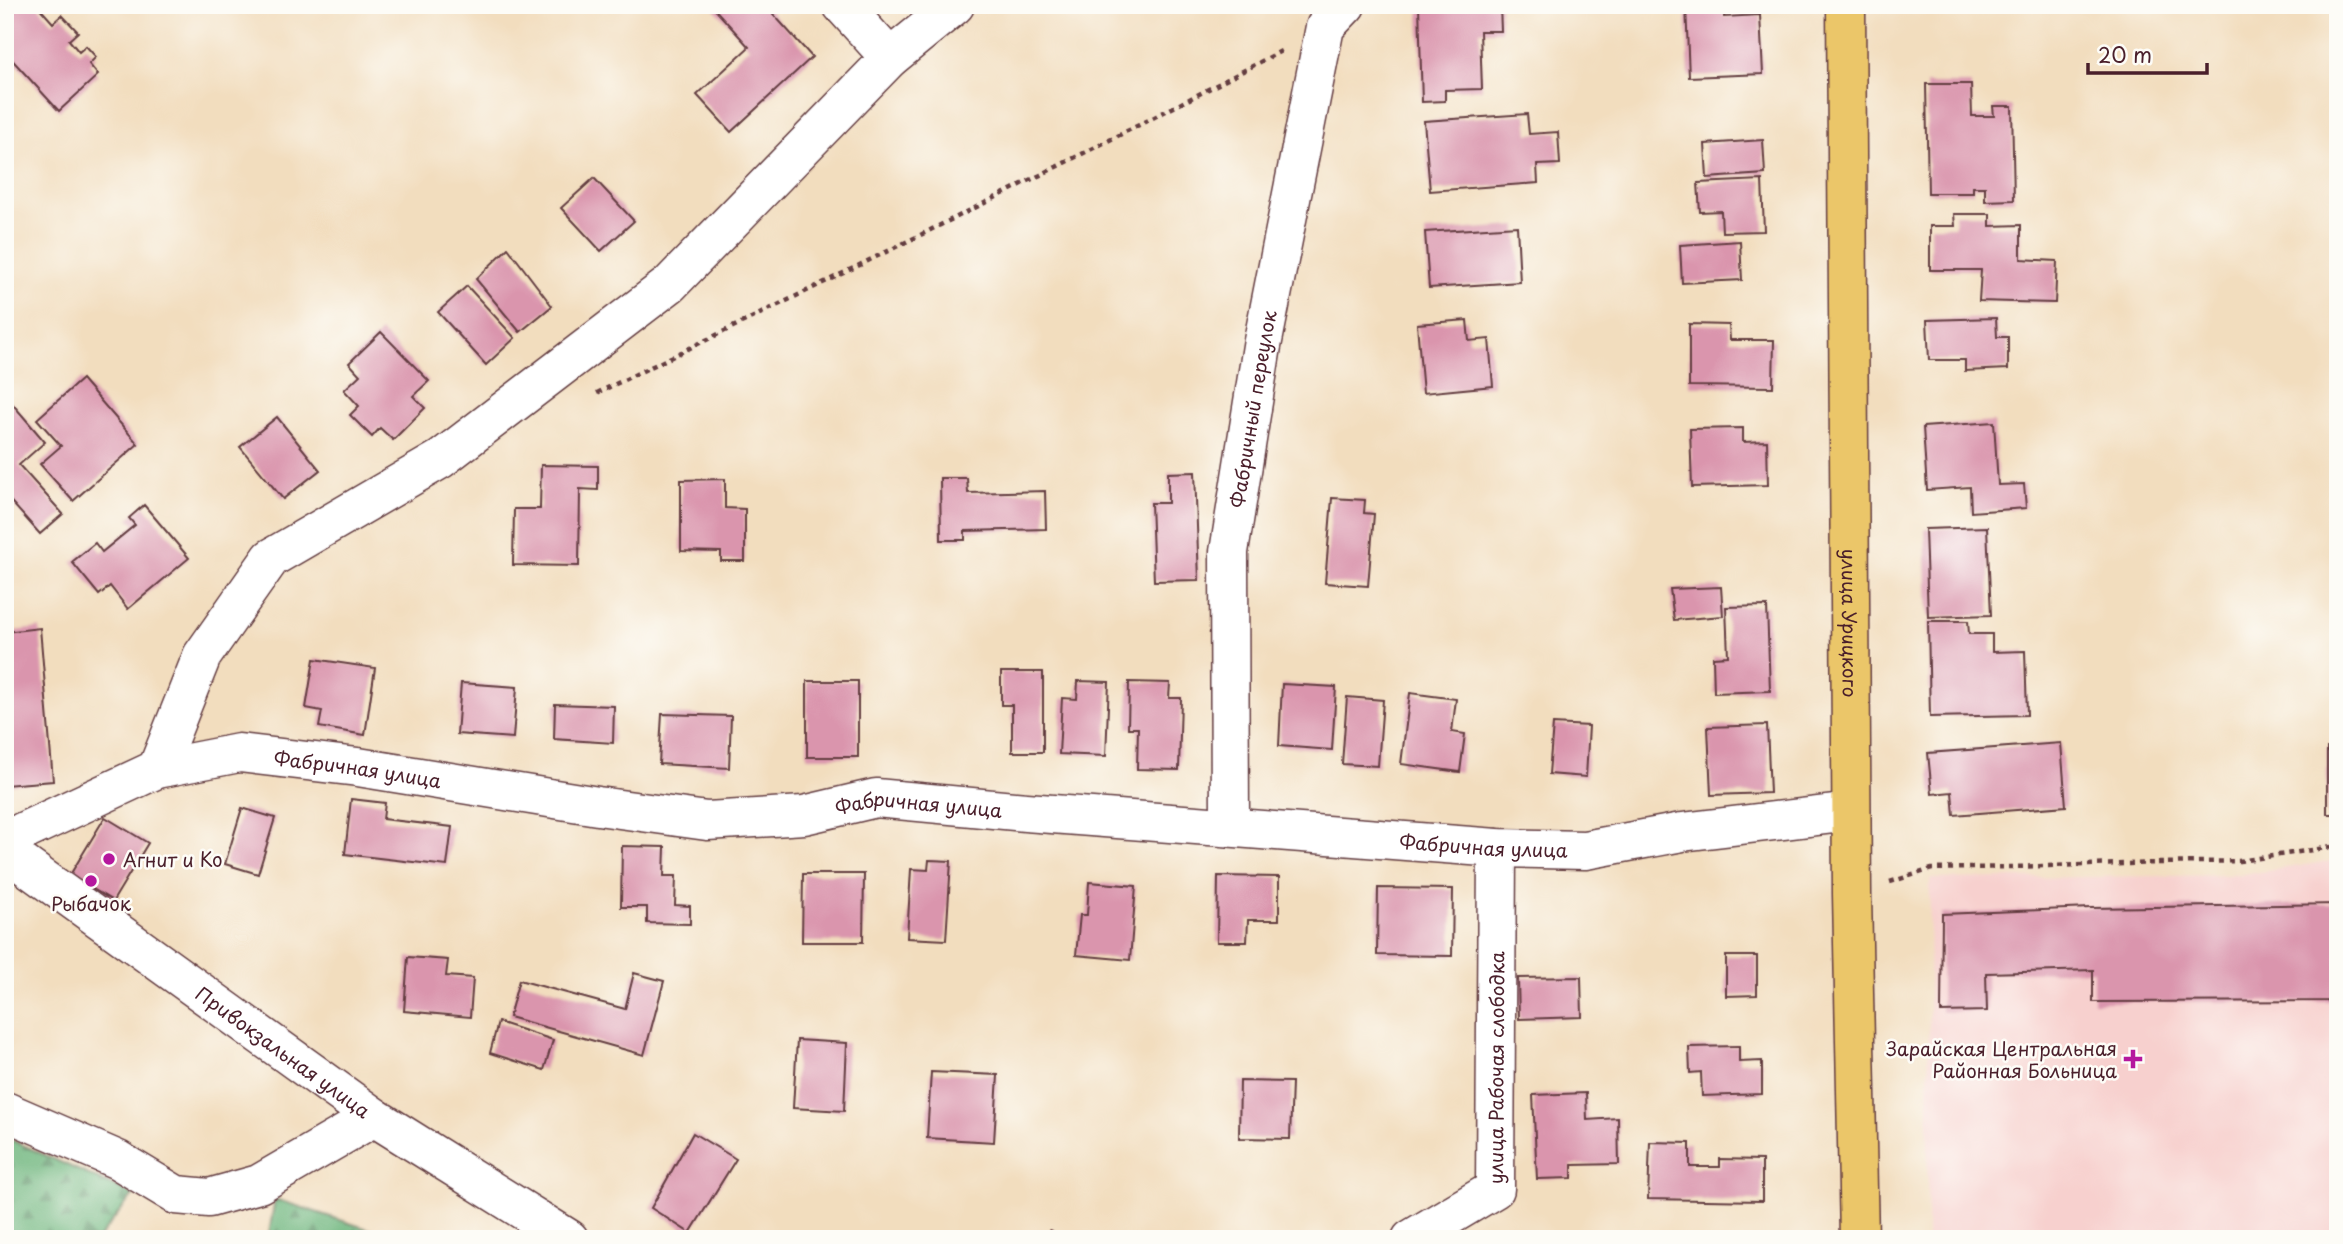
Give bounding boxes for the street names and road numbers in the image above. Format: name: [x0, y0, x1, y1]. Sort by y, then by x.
street label: Фабричный переулок: [1222, 307, 1283, 510]
street label: улица Урицкого: [1836, 549, 1865, 697]
street label: Фабричная улица: [273, 743, 443, 794]
street label: Фабричная улица: [832, 784, 1004, 824]
street label: Фабричная улица: [1398, 827, 1568, 864]
street label: улица Рабочая слободка: [1481, 951, 1510, 1184]
street label: Привокзальная улица: [190, 979, 376, 1124]

